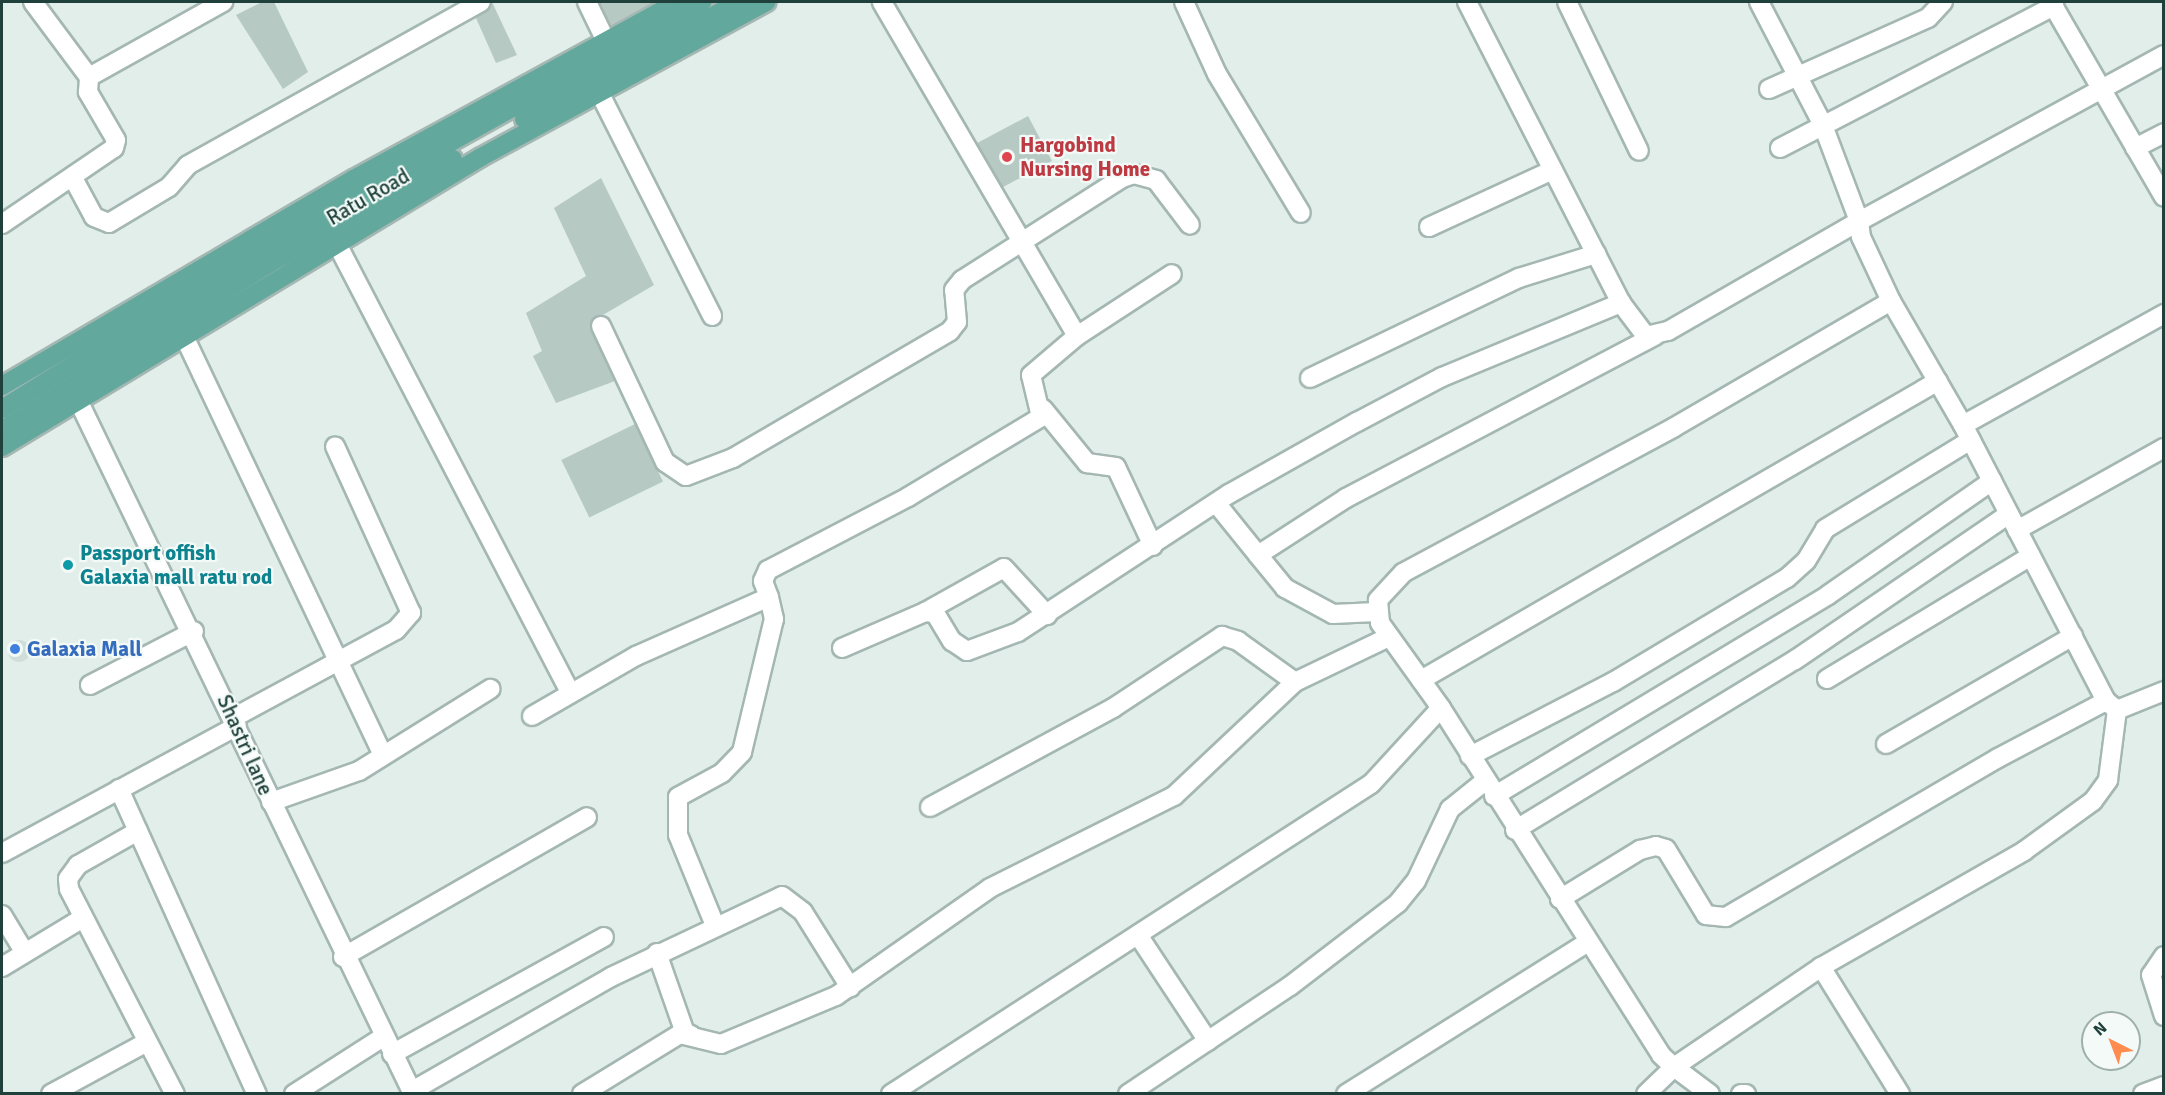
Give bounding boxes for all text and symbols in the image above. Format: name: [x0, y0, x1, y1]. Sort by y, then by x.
place label: Hargobind Nursing Home: [1020, 132, 1150, 182]
marker: Hargobind Nursing Home: [998, 148, 1016, 166]
street label: Ratu Road: [322, 163, 414, 231]
place label: Passport offish Galaxia mall ratu rod: [80, 540, 272, 590]
marker: Passport offish Galaxia mall ratu rod: [61, 558, 75, 572]
place label: Galaxia Mall: [27, 636, 142, 662]
marker: Galaxia Mall: [8, 642, 22, 656]
street label: Shastri lane: [212, 691, 278, 799]
north arrow: [2081, 1011, 2141, 1071]
text: N: [2089, 1018, 2111, 1040]

